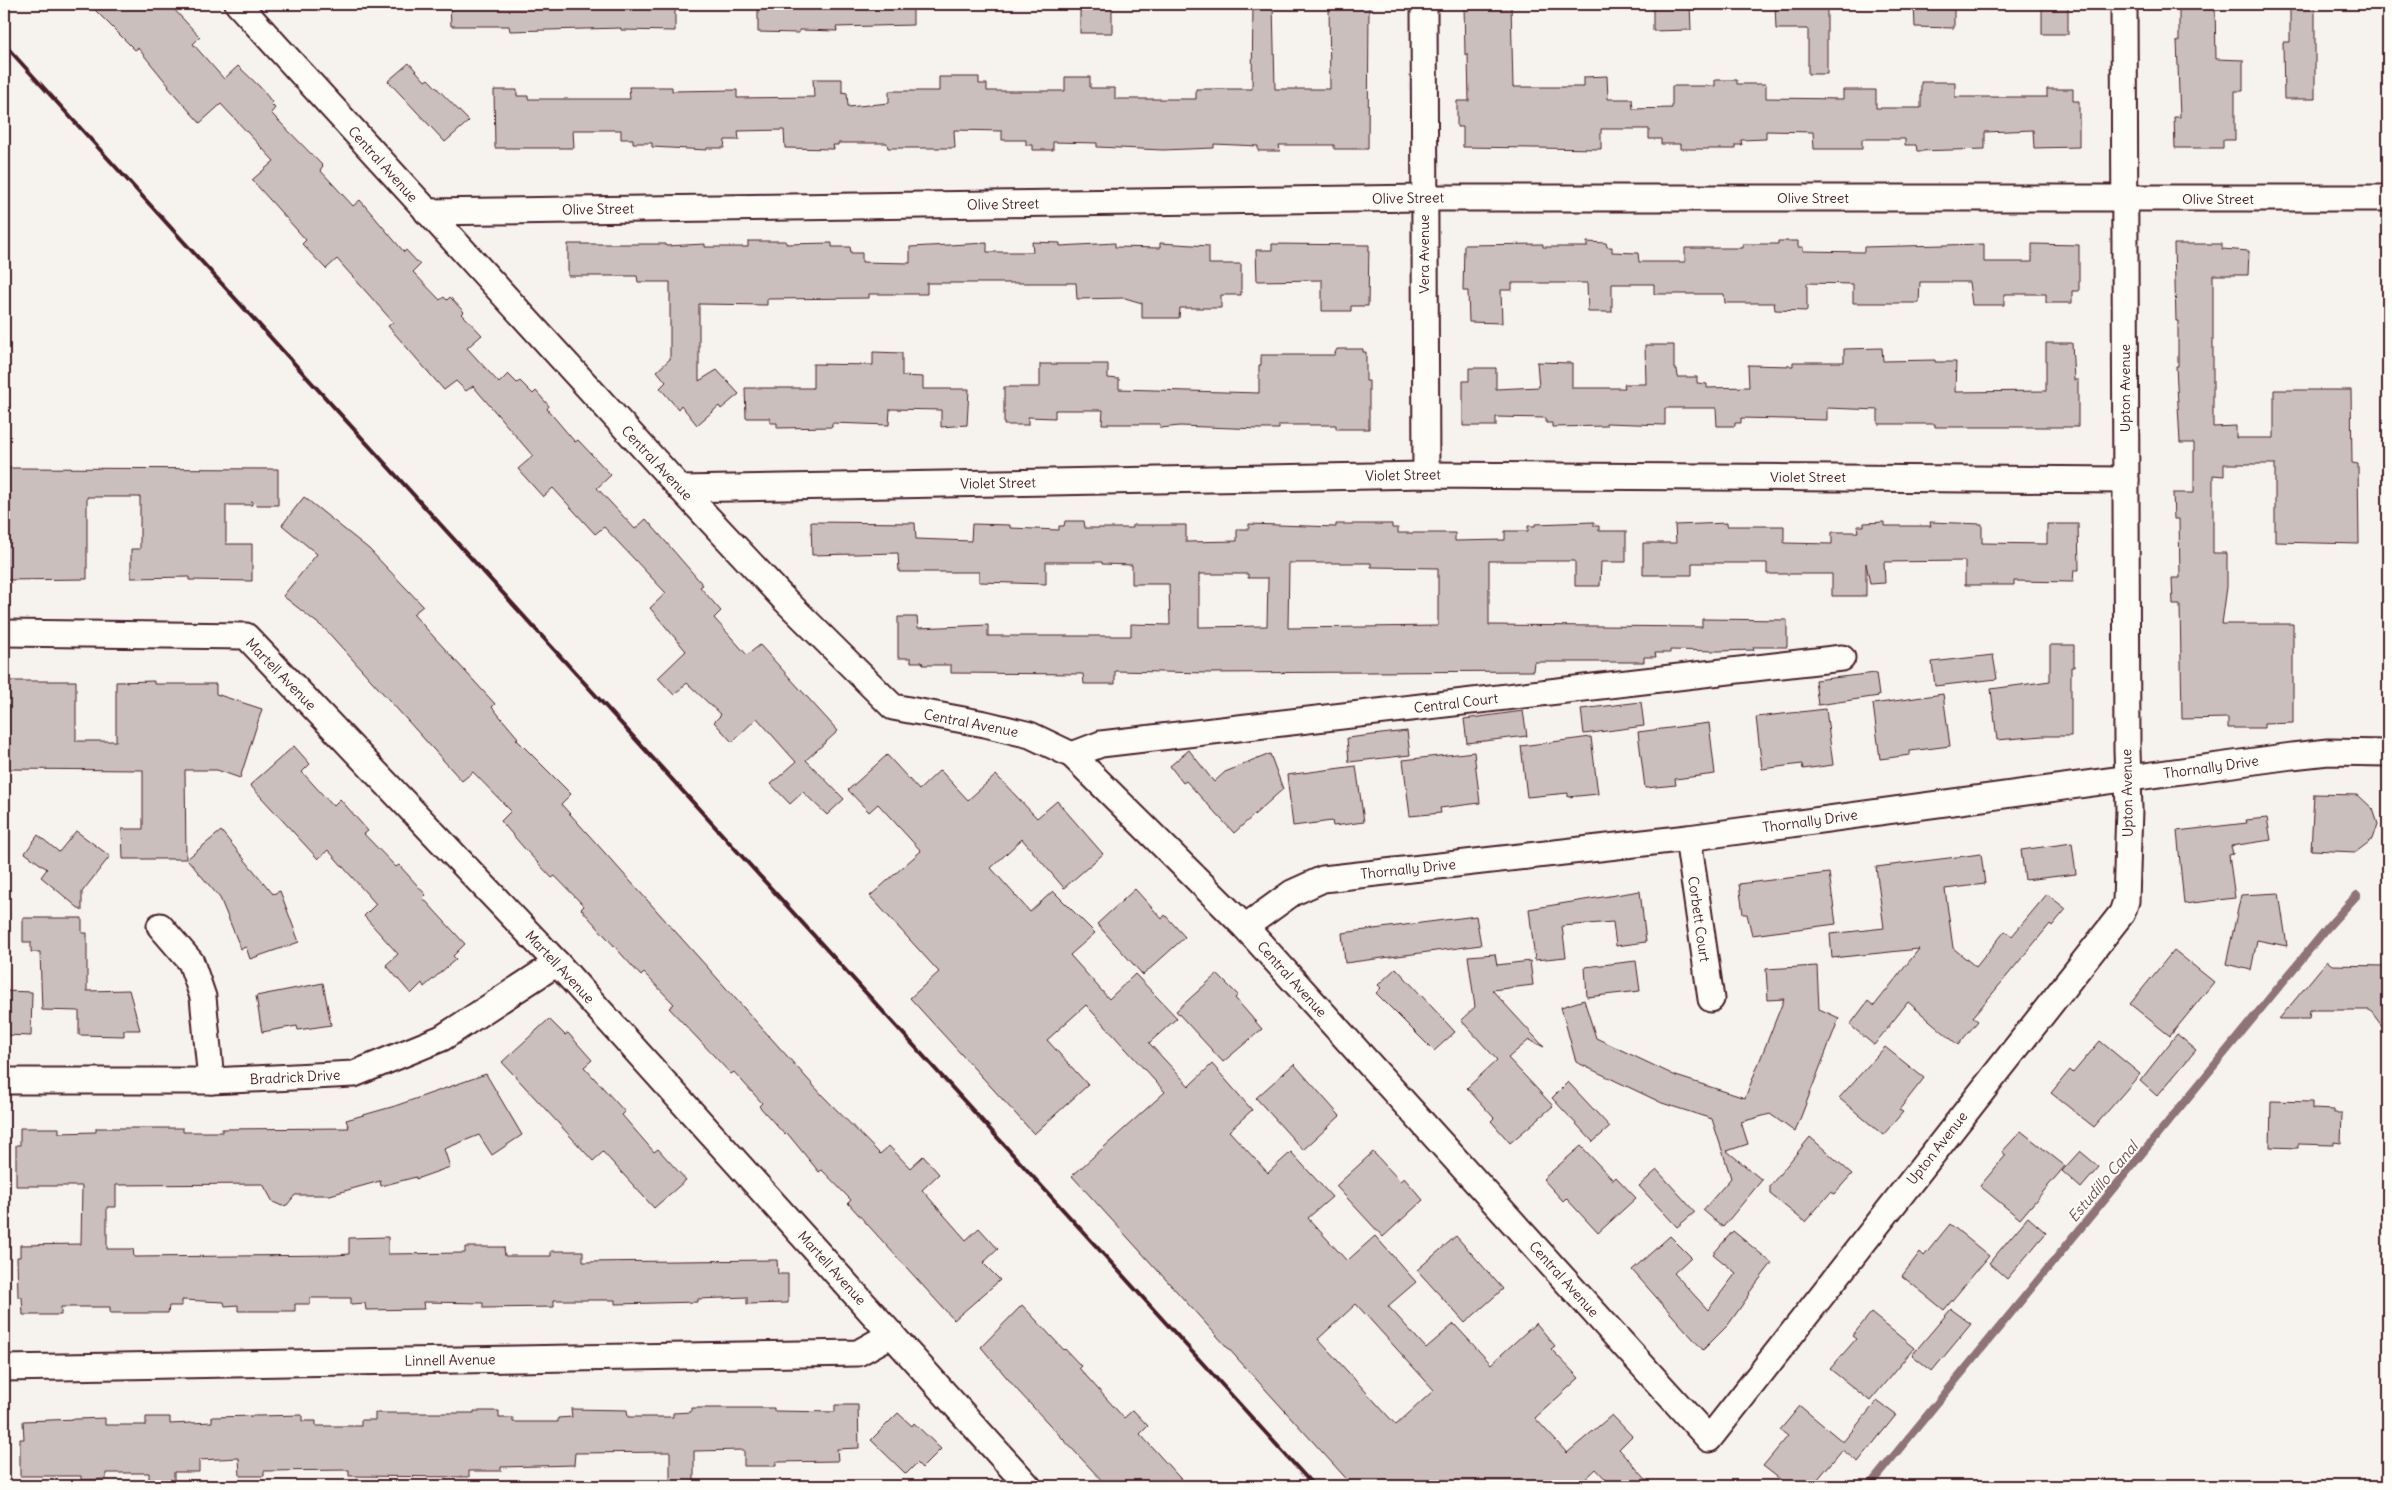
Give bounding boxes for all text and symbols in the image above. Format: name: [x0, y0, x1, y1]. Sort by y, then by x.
street label: Central Avenue: [344, 122, 422, 206]
street label: Olive Street: [1372, 188, 1444, 208]
street label: Olive Street: [1777, 189, 1849, 207]
street label: Olive Street: [2182, 190, 2254, 208]
street label: Olive Street: [967, 194, 1039, 214]
street label: Olive Street: [562, 199, 634, 219]
street label: Vera Avenue: [1415, 214, 1433, 294]
street label: Upton Avenue: [2116, 344, 2134, 432]
street label: Central Avenue: [618, 422, 696, 504]
street label: Violet Street: [1365, 465, 1441, 485]
street label: Violet Street: [1770, 468, 1846, 486]
street label: Violet Street: [960, 473, 1036, 493]
street label: Martell Avenue: [242, 634, 320, 714]
street label: Central Court: [1413, 689, 1499, 717]
street label: Central Avenue: [922, 705, 1020, 741]
street label: Upton Avenue: [2117, 749, 2137, 837]
street label: Thornally Drive: [2162, 751, 2260, 783]
street label: Thornally Drive: [1761, 805, 1859, 837]
street label: Thornally Drive: [1359, 855, 1457, 883]
street label: Corbett Court: [1684, 875, 1714, 963]
street label: Martell Avenue: [521, 927, 599, 1007]
street label: Central Avenue: [1253, 937, 1331, 1021]
street label: Bradrick Drive: [249, 1066, 341, 1088]
street label: Upton Avenue: [1903, 1108, 1971, 1188]
water label: Estudillo Canal: [2063, 1136, 2143, 1226]
street label: Martell Avenue: [794, 1227, 870, 1309]
street label: Central Avenue: [1525, 1237, 1603, 1321]
street label: Linnell Avenue: [404, 1350, 496, 1370]

